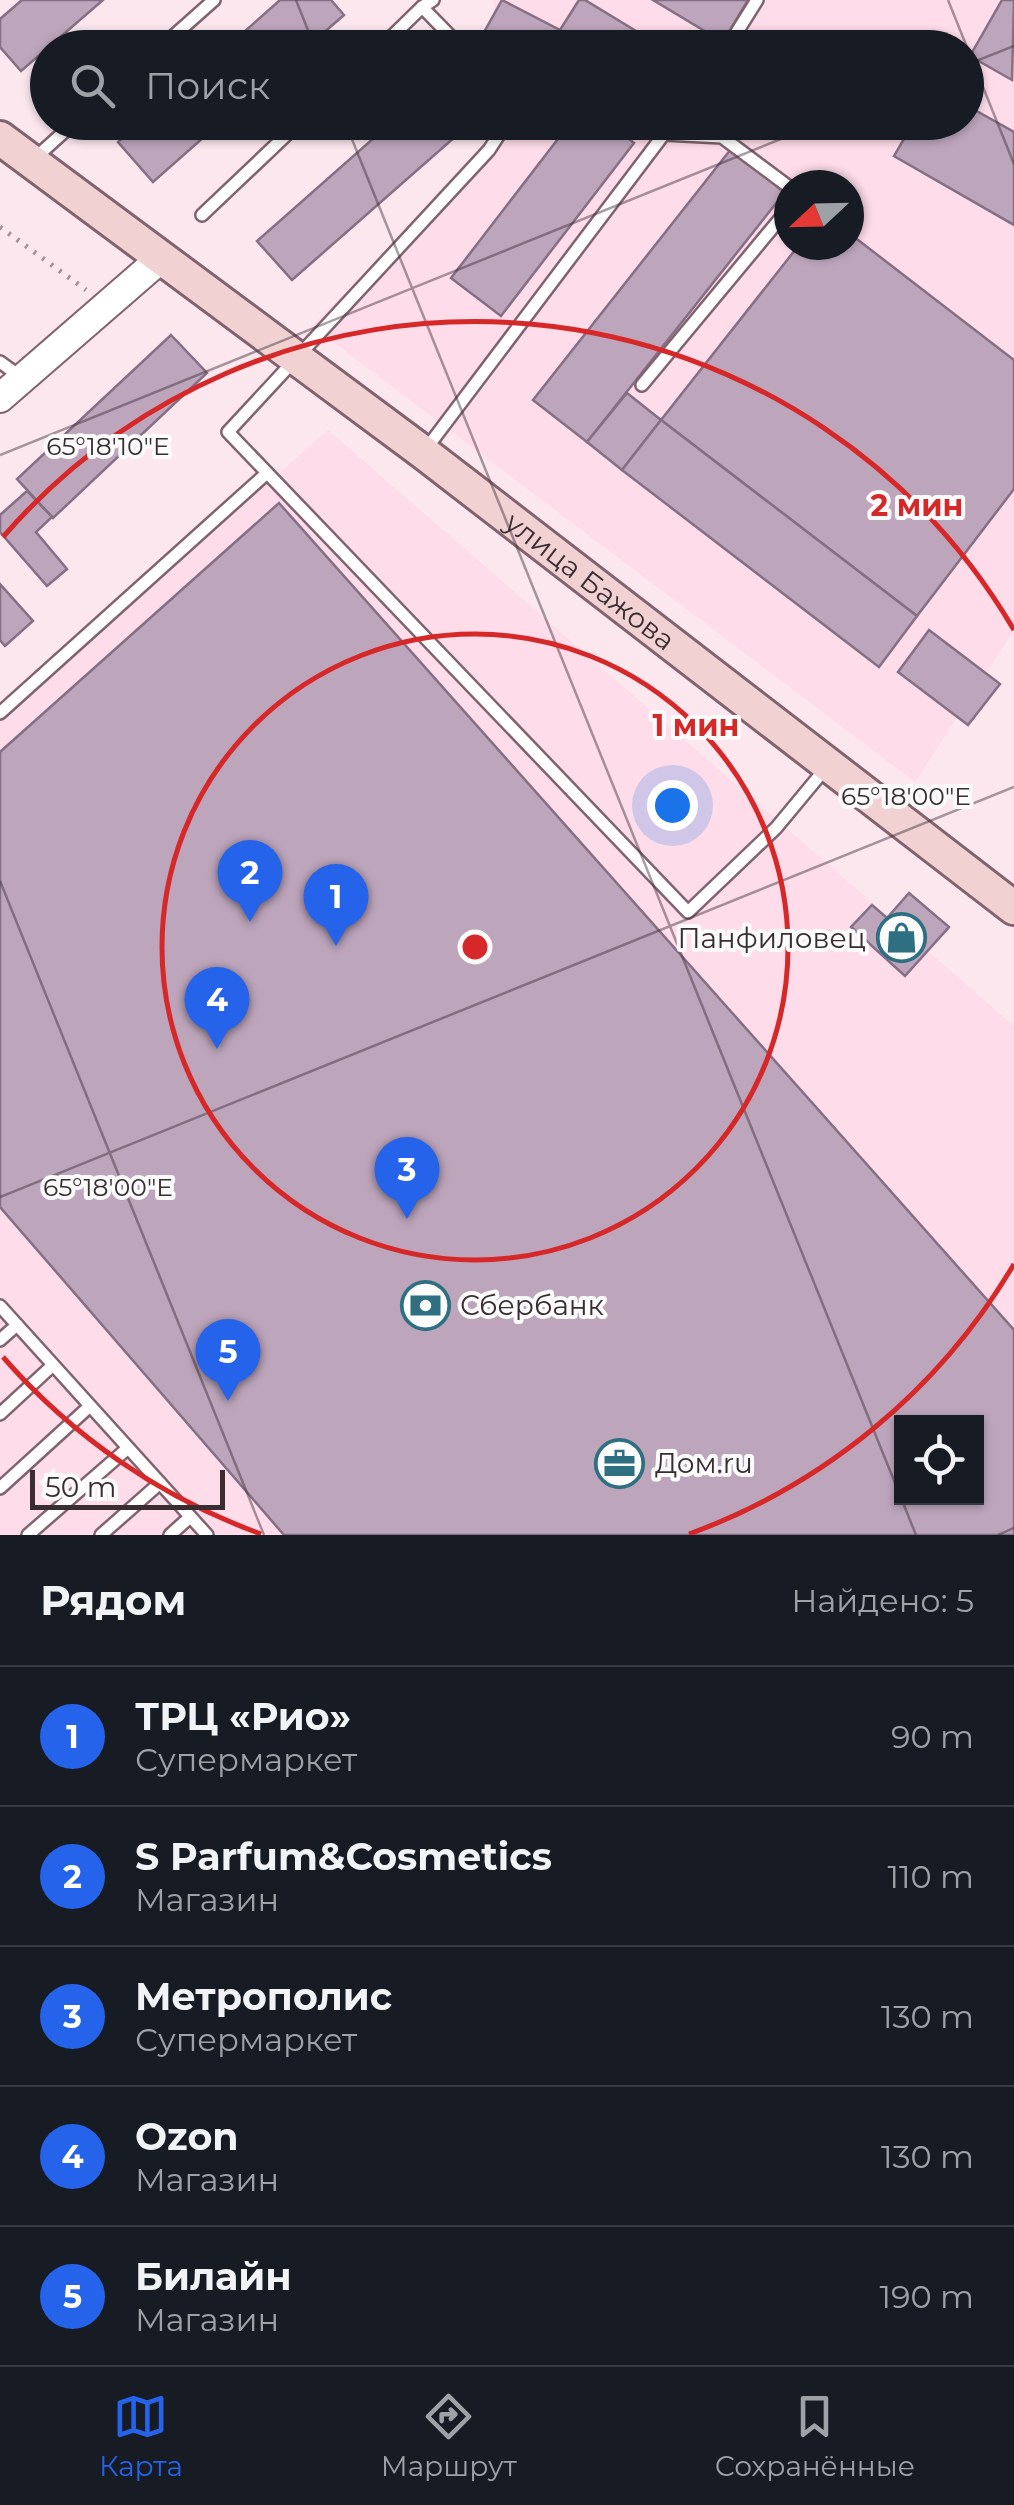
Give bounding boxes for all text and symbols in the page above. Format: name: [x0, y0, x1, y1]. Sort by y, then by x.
search box: [30, 30, 984, 140]
icon: search: [65, 58, 120, 113]
text: Поиск: [145, 62, 270, 109]
north arrow: [774, 170, 864, 260]
text: 65°18'10"E: [46, 431, 170, 461]
text: 2 мин: [871, 487, 963, 524]
street label: улица Бажова: [498, 504, 682, 657]
text: 1 мин: [653, 707, 739, 744]
your location: [647, 780, 698, 831]
text: 65°18'00"E: [841, 781, 971, 811]
pin: 2: [218, 840, 282, 922]
pin: 1: [304, 864, 368, 946]
shop icon: Панфиловец: [875, 912, 927, 964]
place label: Панфиловец: [677, 921, 866, 955]
centre of rings: [457, 929, 493, 965]
pin: 4: [184, 966, 250, 1049]
pin: 3: [374, 1136, 440, 1219]
text: 65°18'00"E: [43, 1172, 173, 1202]
bank icon: Сбербанк: [399, 1279, 451, 1331]
place label: Сбербанк: [460, 1288, 604, 1322]
pin: 5: [196, 1318, 260, 1401]
map controls: [894, 1415, 984, 1505]
button: locate: [894, 1415, 984, 1505]
office icon: Дом.ru: [594, 1437, 646, 1489]
place label: Дом.ru: [655, 1446, 753, 1480]
scale bar: [30, 1465, 225, 1510]
text: 50 m: [45, 1470, 116, 1504]
text: Рядом: [40, 1574, 187, 1626]
text: Найдено: 5: [791, 1581, 974, 1620]
text: ТРЦ «Рио»: [135, 1693, 351, 1740]
text: 1: [66, 1717, 79, 1756]
text: 90 m: [891, 1717, 974, 1756]
text: Супермаркет: [135, 1740, 357, 1779]
text: S Parfum&Cosmetics: [135, 1833, 552, 1880]
text: 2: [63, 1857, 82, 1896]
text: 110 m: [887, 1857, 974, 1896]
text: Магазин: [135, 1880, 279, 1919]
text: Метрополис: [135, 1973, 392, 2020]
text: 3: [63, 1997, 82, 2036]
text: 130 m: [881, 1997, 974, 2036]
text: Супермаркет: [135, 2020, 357, 2059]
text: Ozon: [135, 2113, 239, 2160]
text: 4: [61, 2137, 84, 2176]
text: 130 m: [881, 2137, 974, 2176]
text: Магазин: [135, 2160, 279, 2199]
text: Билайн: [135, 2253, 292, 2300]
text: 5: [63, 2277, 82, 2316]
text: 190 m: [879, 2277, 974, 2316]
text: Магазин: [135, 2300, 279, 2339]
tab: Карта: [99, 2389, 183, 2483]
tab: Маршрут: [381, 2389, 517, 2483]
tab: Сохранённые: [715, 2389, 915, 2483]

